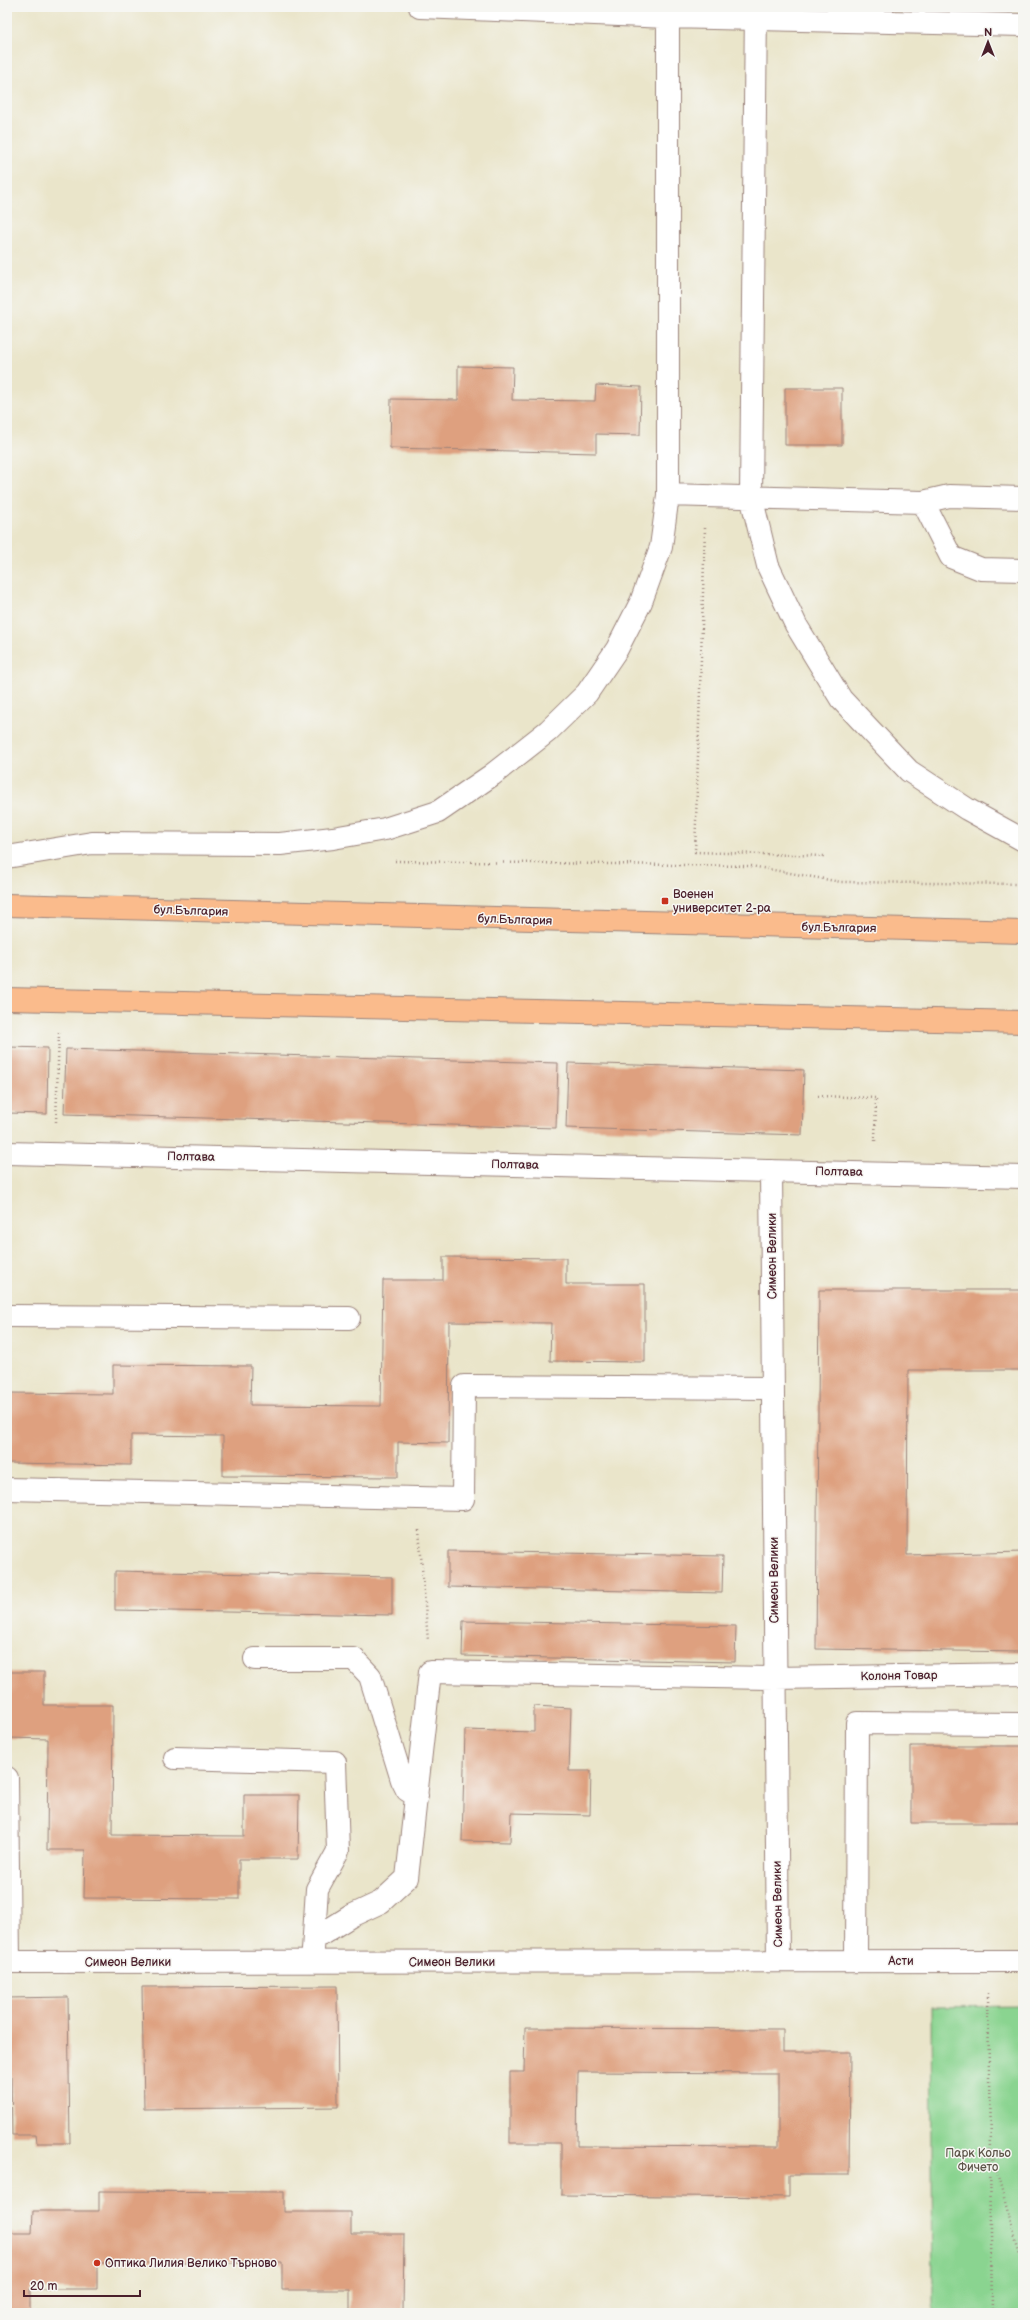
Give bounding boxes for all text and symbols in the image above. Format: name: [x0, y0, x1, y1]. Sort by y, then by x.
north arrow: [968, 22, 1008, 62]
text: N: [984, 26, 992, 39]
place label: Военен университет 2-ра: [673, 887, 771, 916]
marker: Военен университет 2-ра: [660, 896, 670, 906]
street label: бул.България: [153, 902, 229, 920]
street label: бул.България: [477, 911, 553, 929]
street label: бул.България: [801, 920, 877, 936]
street label: Полтава: [167, 1149, 215, 1165]
street label: Полтава: [491, 1157, 539, 1173]
street label: Полтава: [815, 1164, 863, 1180]
street label: Симеон Велики: [765, 1213, 780, 1299]
street label: Симеон Велики: [767, 1537, 782, 1623]
street label: Колоня Товар: [860, 1668, 938, 1684]
street label: Симеон Велики: [770, 1861, 786, 1947]
street label: Асти: [887, 1954, 914, 1969]
street label: Симеон Велики: [85, 1955, 171, 1970]
street label: Симеон Велики: [409, 1955, 495, 1970]
park label: Парк Кольо Фичето: [945, 2146, 1011, 2175]
place label: Оптика Лилия Велико Търново: [105, 2256, 277, 2271]
marker: Оптика Лилия Велико Търново: [92, 2258, 102, 2268]
scale bar: [24, 2272, 140, 2298]
text: 20 m: [30, 2279, 57, 2294]

